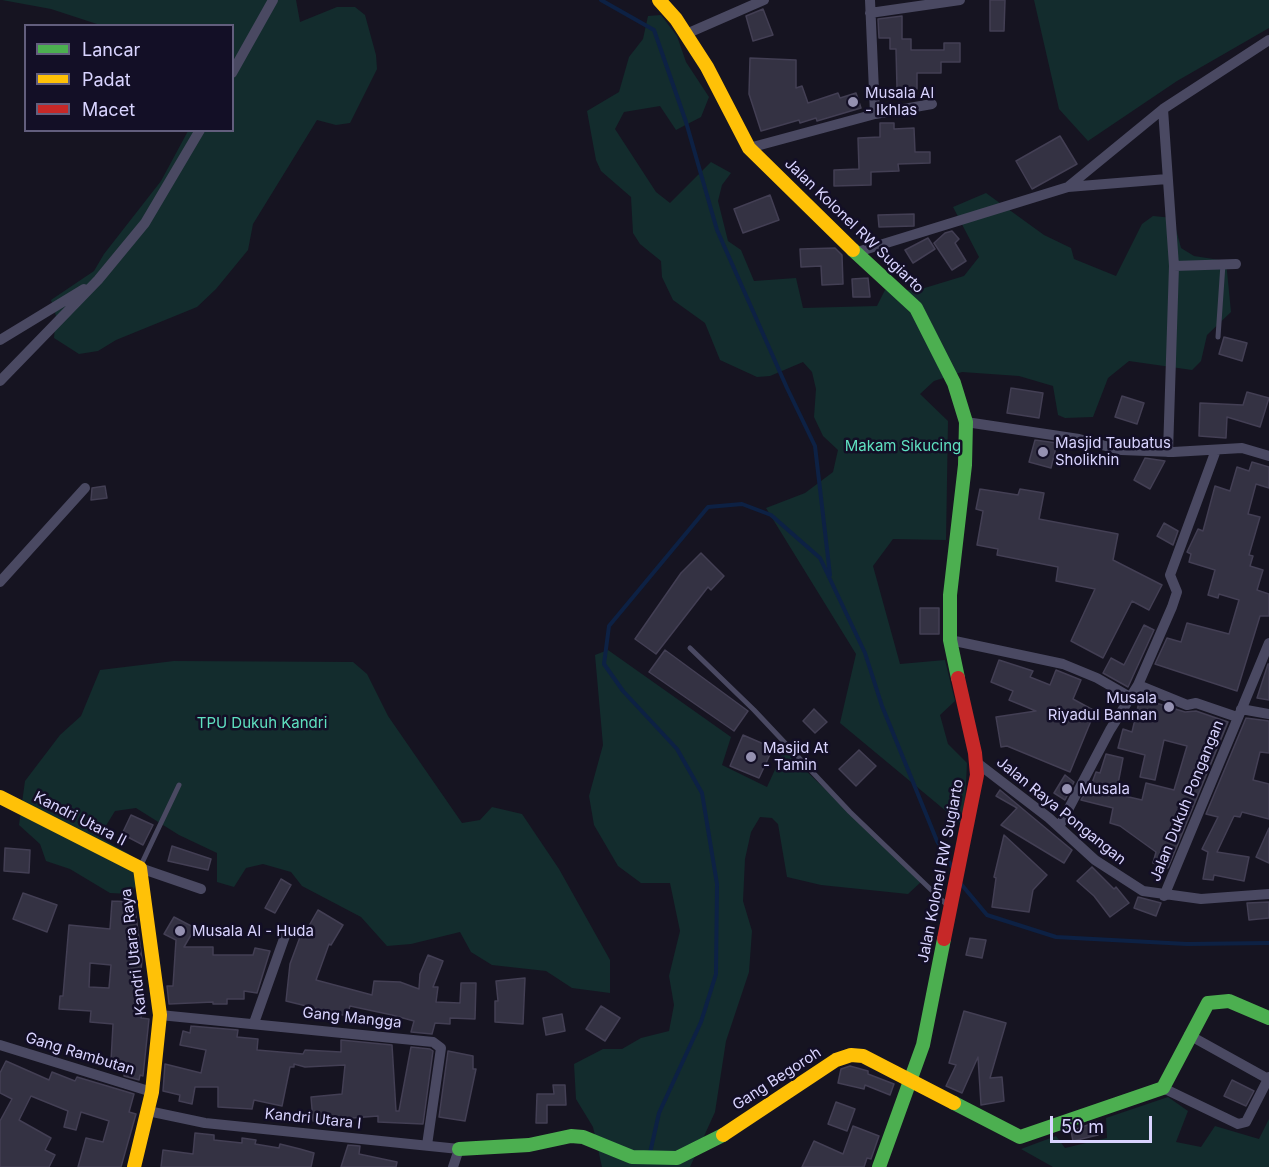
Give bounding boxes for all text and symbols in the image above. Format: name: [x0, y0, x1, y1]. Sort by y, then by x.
legend: [24, 24, 234, 132]
text: Lancar: [82, 39, 140, 60]
text: Padat: [82, 69, 131, 90]
place label: Musala Al - Ikhlas: [865, 84, 934, 119]
marker: Musala Al - Ikhlas: [846, 95, 860, 109]
text: Macet: [82, 99, 135, 120]
street label: Jalan Kolonel RW Sugiarto: [781, 155, 927, 297]
place label: Masjid Taubatus Sholikhin: [1055, 434, 1171, 469]
park label: Makam Sikucing: [845, 437, 961, 455]
marker: Masjid Taubatus Sholikhin: [1036, 445, 1050, 459]
place label: Musala Riyadul Bannan: [1048, 689, 1157, 724]
marker: Musala Riyadul Bannan: [1162, 700, 1176, 714]
park label: TPU Dukuh Kandri: [197, 714, 327, 732]
street label: Jalan Dukuh Pongangan: [1146, 718, 1228, 884]
place label: Masjid At - Tamin: [763, 739, 829, 774]
marker: Masjid At - Tamin: [744, 750, 758, 764]
street label: Jalan Raya Pongangan: [993, 753, 1129, 869]
street label: Jalan Kolonel RW Sugiarto: [914, 778, 968, 964]
place label: Musala: [1079, 780, 1130, 798]
marker: Musala: [1060, 782, 1074, 796]
street label: Kandri Utara II: [31, 788, 129, 850]
street label: Kandri Utara Raya: [117, 888, 151, 1016]
place label: Musala Al - Huda: [192, 922, 314, 940]
marker: Musala Al - Huda: [173, 924, 187, 938]
street label: Gang Mangga: [302, 1004, 402, 1032]
street label: Gang Rambutan: [23, 1029, 137, 1079]
street label: Gang Begoroh: [729, 1044, 825, 1114]
scale bar: [1053, 1104, 1155, 1142]
street label: Kandri Utara I: [264, 1105, 362, 1133]
text: 50 m: [1061, 1116, 1104, 1137]

